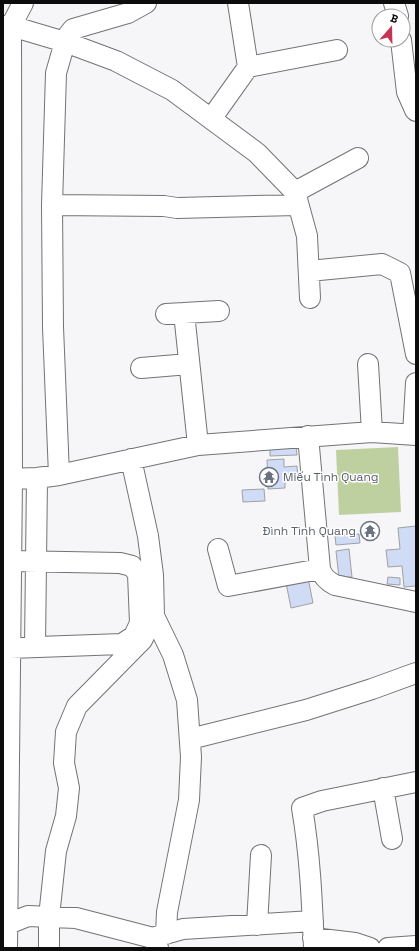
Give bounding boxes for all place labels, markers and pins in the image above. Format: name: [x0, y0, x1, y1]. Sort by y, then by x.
temple icon: Miếu Tình Quang: [258, 466, 280, 488]
place label: Miếu Tình Quang: [283, 469, 379, 485]
temple icon: Đình Tình Quang: [359, 520, 381, 542]
place label: Đình Tình Quang: [263, 523, 356, 539]

